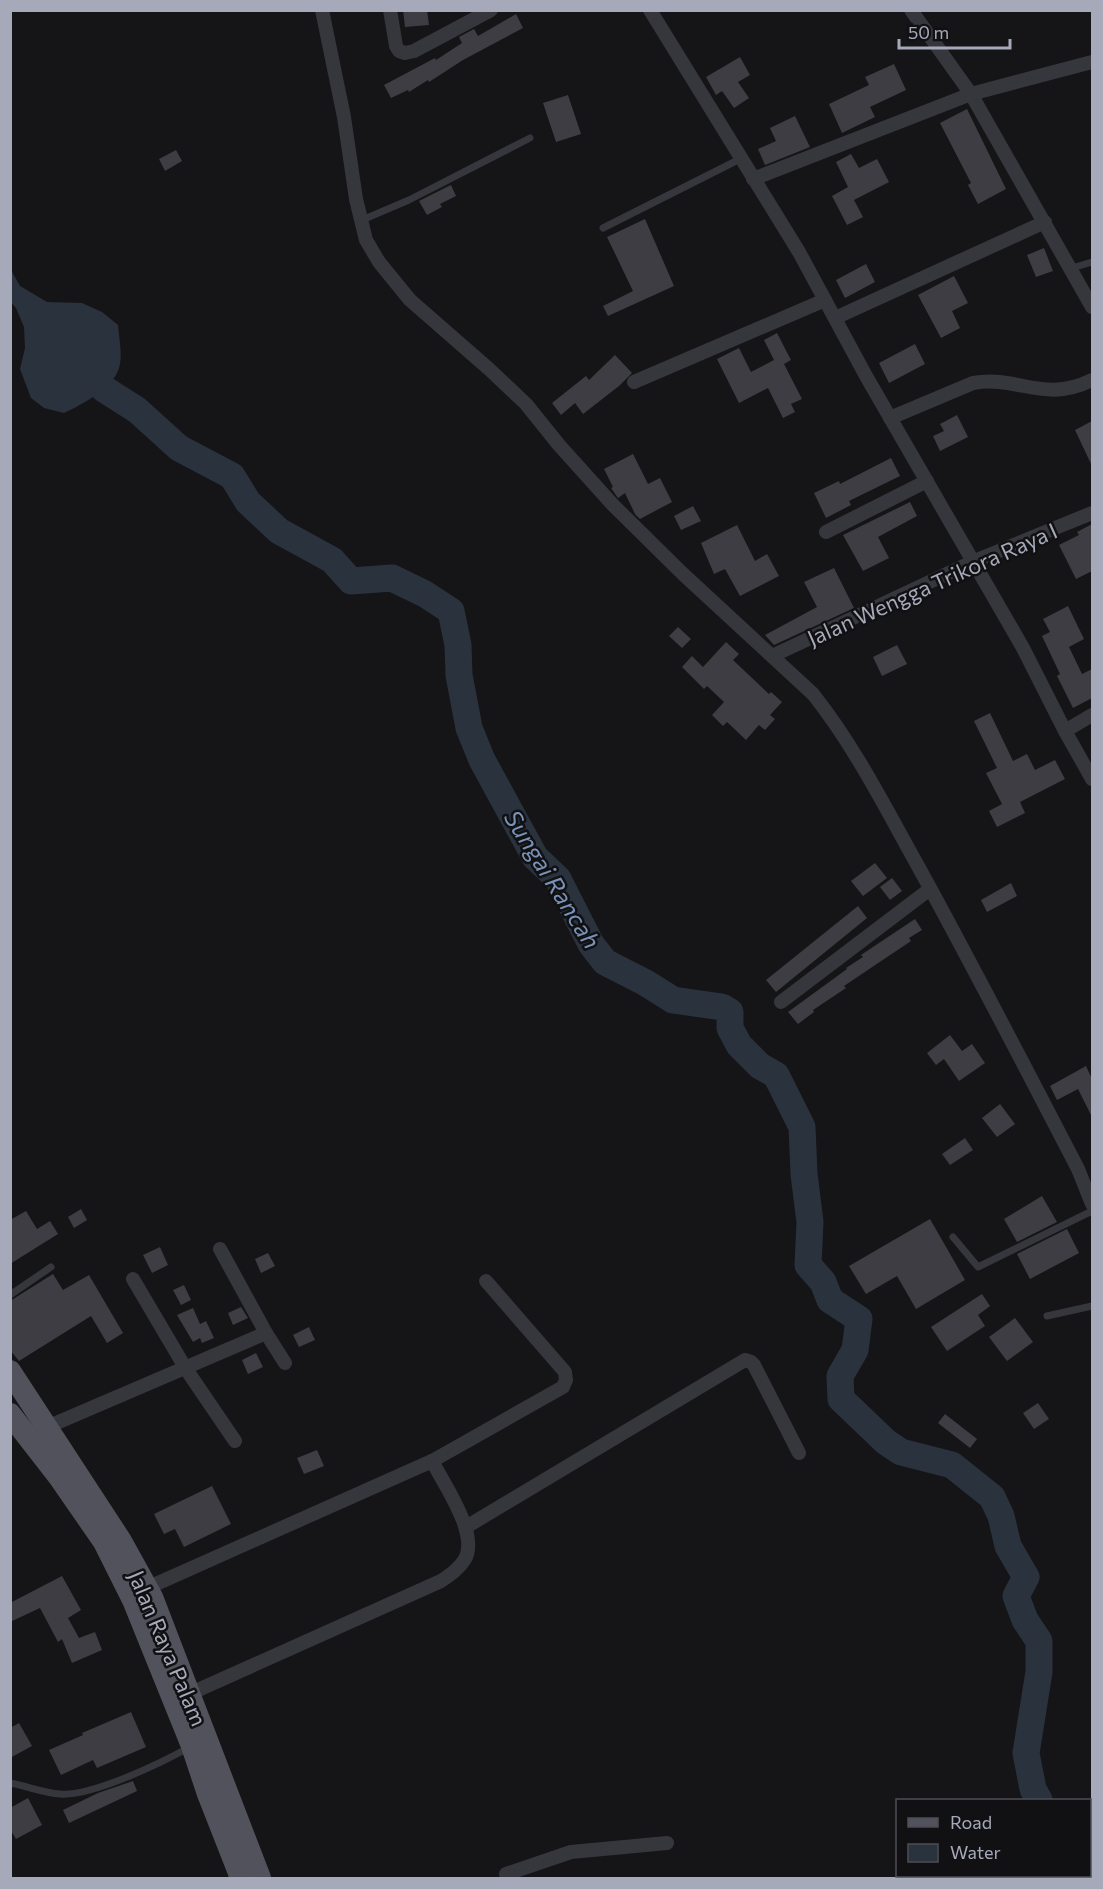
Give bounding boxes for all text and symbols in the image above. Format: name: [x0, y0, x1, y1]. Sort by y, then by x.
scale bar: [899, 12, 1010, 50]
text: 50 m: [908, 21, 949, 43]
street label: Jalan Wengga Trikora Raya I: [803, 517, 1061, 651]
water label: Sungai Rancah: [499, 804, 607, 954]
street label: Jalan Raya Palam: [123, 1566, 213, 1730]
legend: [896, 1799, 1091, 1877]
text: Road: [950, 1811, 992, 1833]
text: Water: [950, 1841, 1001, 1863]

